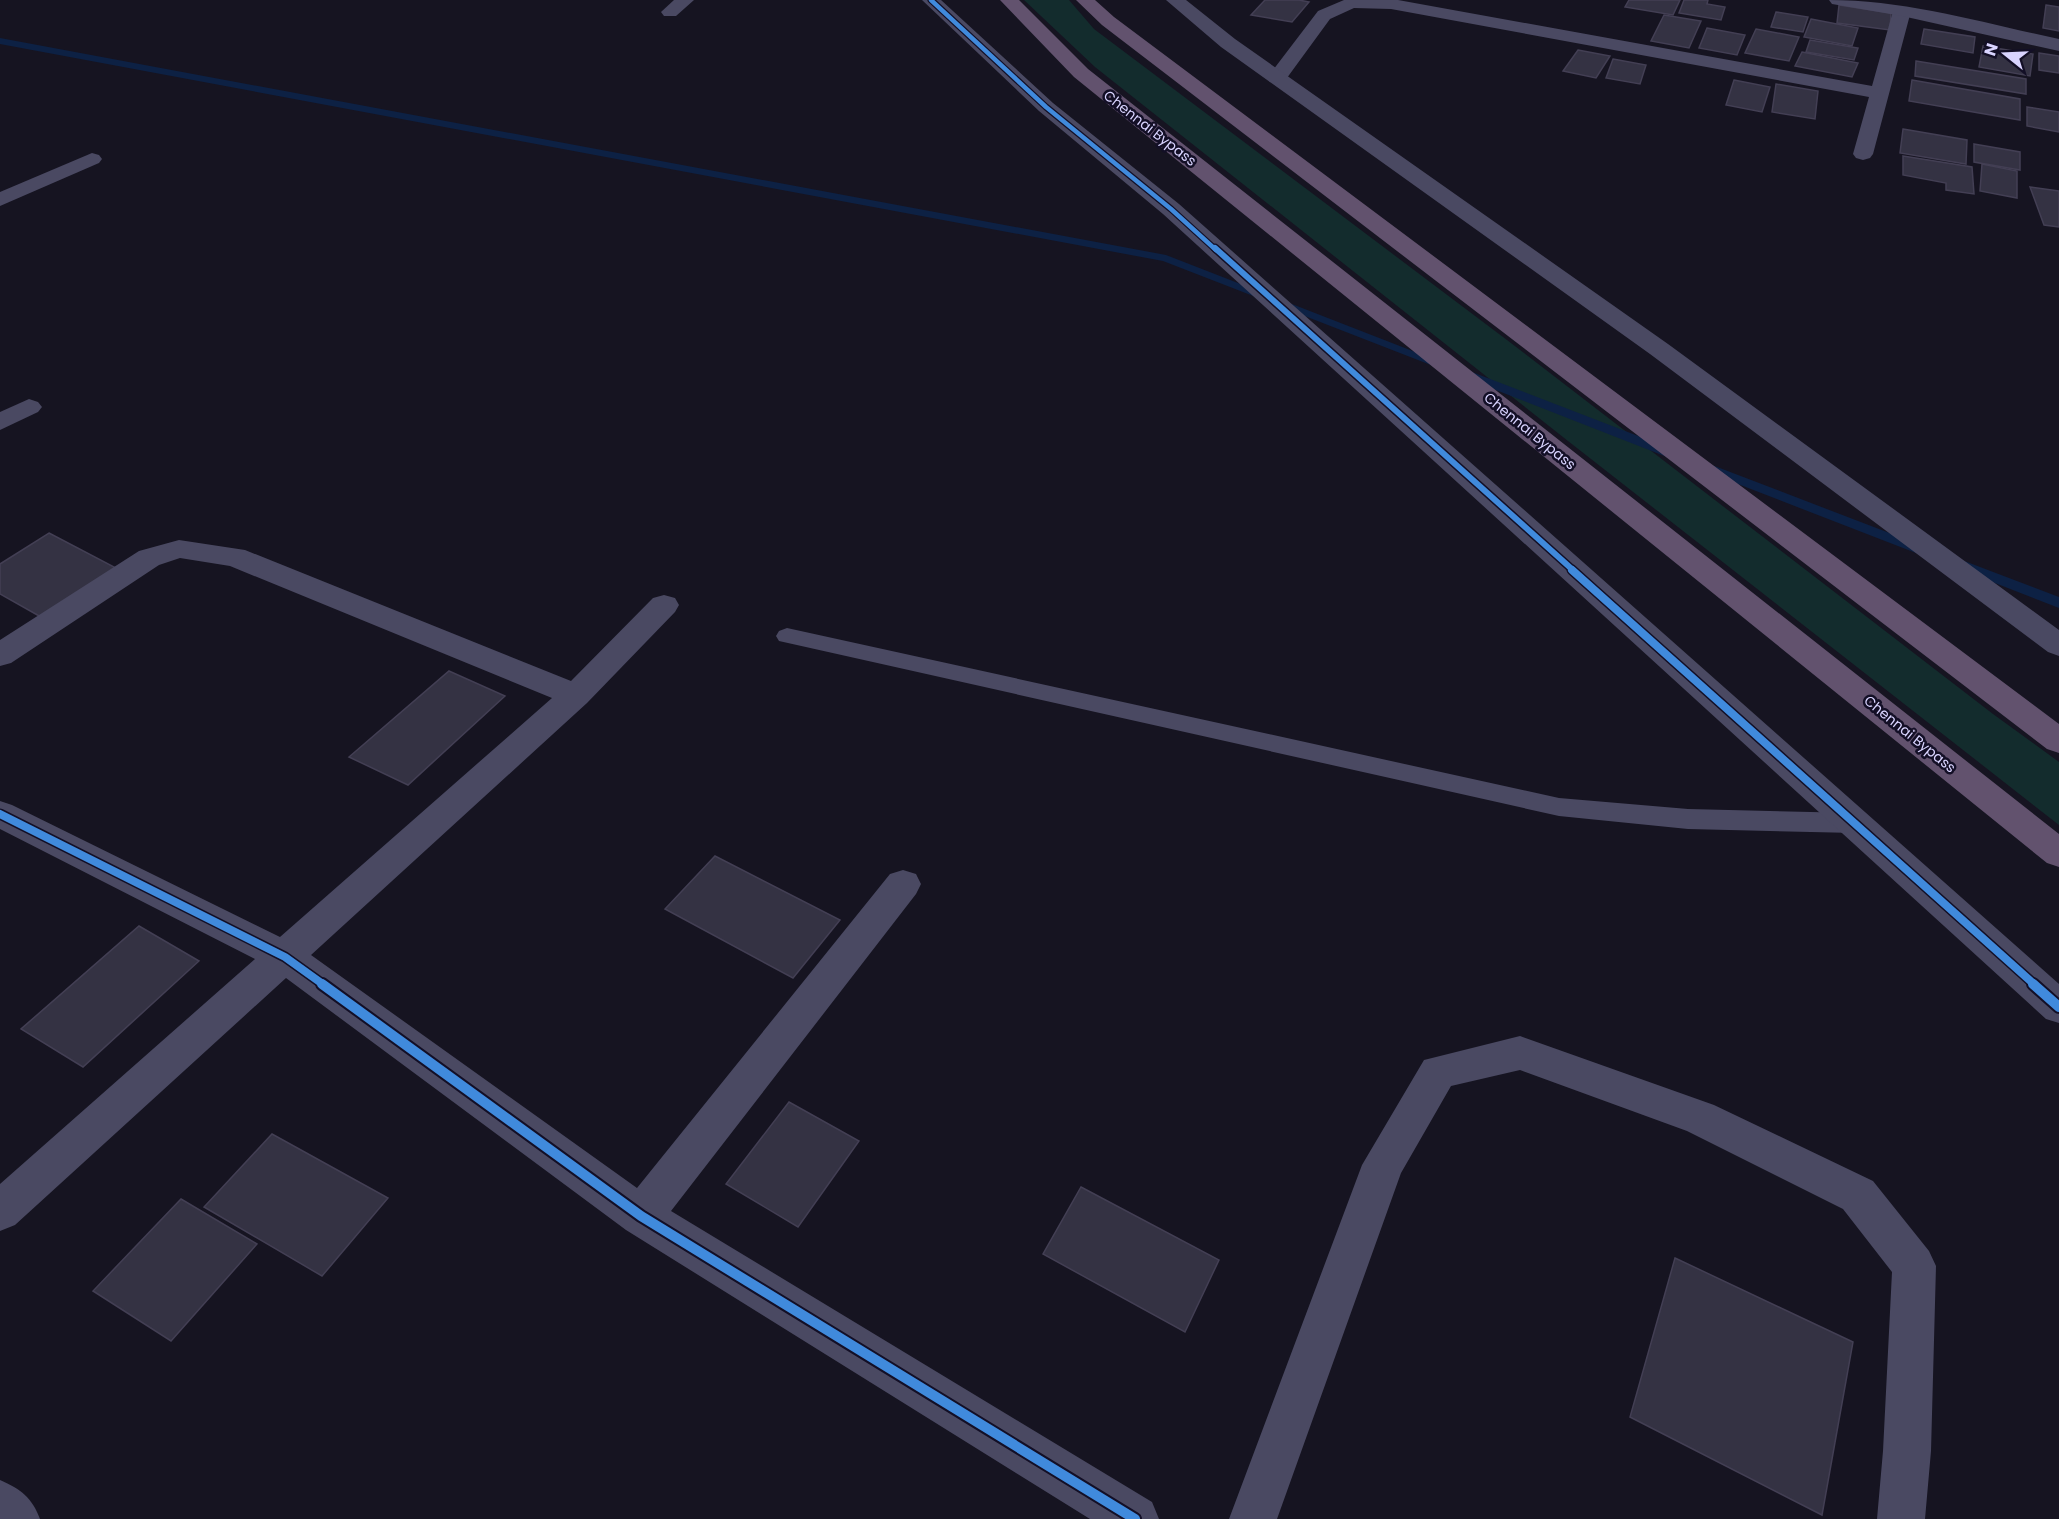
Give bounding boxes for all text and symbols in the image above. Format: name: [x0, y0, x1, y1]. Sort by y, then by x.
north arrow: [1975, 24, 2035, 84]
text: N: [1978, 40, 2004, 59]
street label: Chennai Bypass: [1099, 85, 1201, 171]
street label: Chennai Bypass: [1480, 388, 1580, 474]
street label: Chennai Bypass: [1860, 691, 1960, 777]

